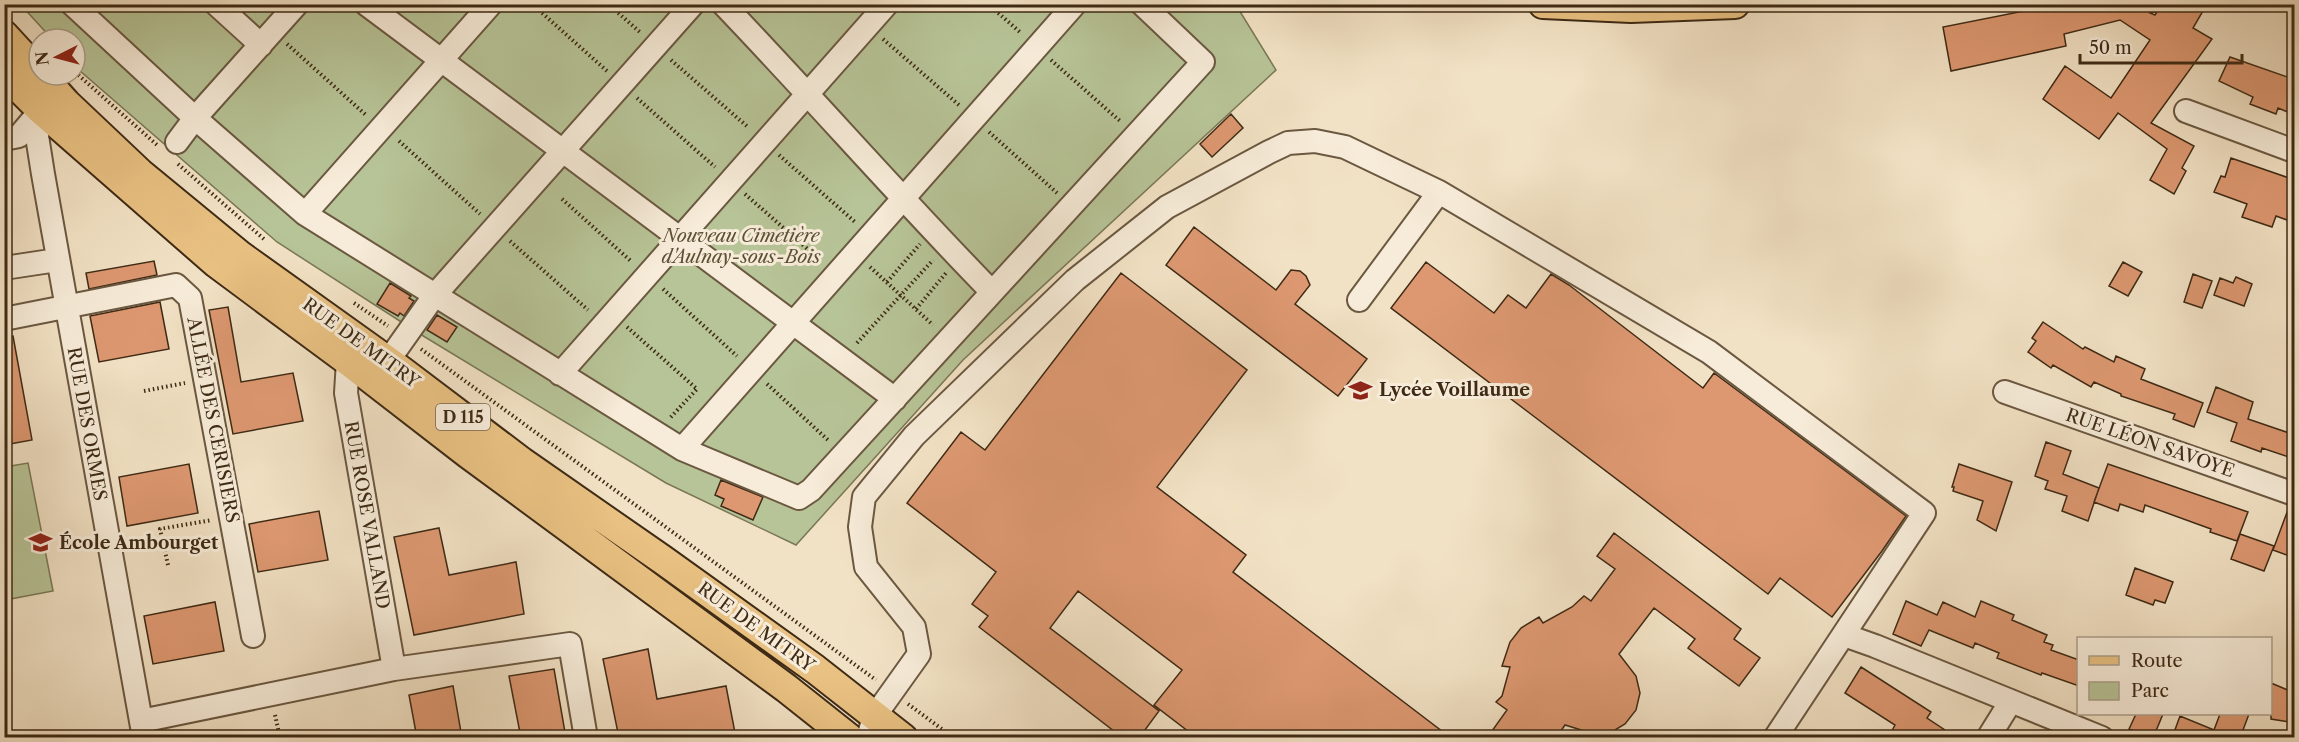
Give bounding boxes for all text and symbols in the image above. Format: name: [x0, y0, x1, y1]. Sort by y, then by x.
north arrow: [27, 27, 87, 87]
scale bar: [2080, 27, 2242, 65]
text: 50 m: [2089, 37, 2132, 59]
text: N: [31, 51, 53, 67]
park label: Nouveau Cimetière d'Aulnay-sous-Bois: [661, 225, 821, 268]
street label: RUE DE MITRY: [298, 293, 425, 394]
street label: ALLÉE DES CERISIERS: [182, 314, 245, 525]
street label: RUE DES ORMES: [63, 345, 111, 503]
school or university icon: Lycée Voillaume: [1348, 377, 1374, 403]
place label: Lycée Voillaume: [1379, 379, 1530, 401]
street label: RUE LÉON SAVOYE: [2063, 403, 2237, 482]
road number: D 115: [436, 404, 490, 430]
street label: RUE ROSE VALLAND: [340, 419, 394, 611]
school or university icon: École Ambourget: [28, 530, 54, 556]
place label: École Ambourget: [59, 531, 219, 554]
street label: RUE DE MITRY: [693, 577, 820, 678]
legend: [2077, 637, 2272, 715]
text: Route: [2131, 650, 2183, 672]
text: Parc: [2131, 680, 2169, 702]

